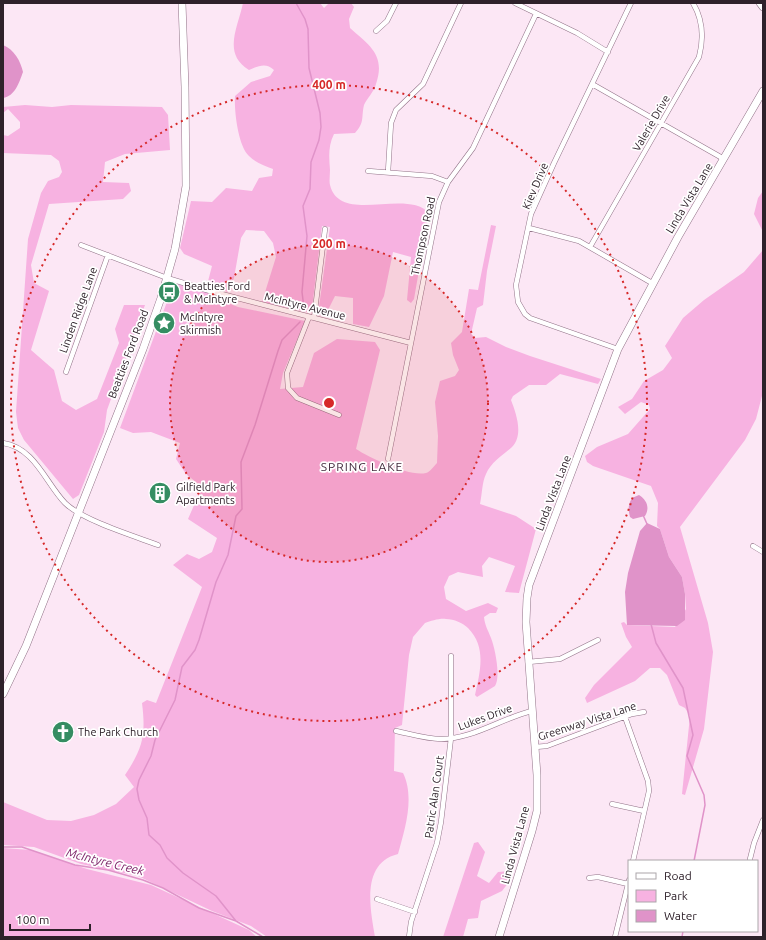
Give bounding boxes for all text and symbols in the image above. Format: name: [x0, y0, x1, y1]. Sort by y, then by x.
text: 400 m: [312, 78, 346, 91]
street label: Valerie Drive: [630, 93, 672, 153]
street label: Kiev Drive: [520, 161, 550, 211]
street label: Linda Vista Lane: [663, 161, 715, 235]
street label: Thompson Road: [409, 196, 437, 276]
text: 200 m: [312, 237, 346, 250]
street label: Linden Ridge Lane: [57, 265, 99, 355]
bus stop icon: Beatties Ford & McIntyre: [156, 279, 182, 305]
place label: Beatties Ford & McIntyre: [184, 280, 250, 305]
street label: McIntyre Avenue: [263, 290, 347, 322]
street label: Beatties Ford Road: [106, 308, 150, 400]
place icon: McIntyre Skirmish: [151, 310, 177, 336]
place label: McIntyre Skirmish: [180, 311, 224, 336]
centre of rings: [322, 396, 336, 410]
street label: Linda Vista Lane: [533, 453, 573, 533]
district label: SPRING LAKE: [321, 460, 403, 473]
building icon: Gilfield Park Apartments: [147, 480, 173, 506]
place label: Gilfield Park Apartments: [176, 481, 236, 506]
street label: Greenway Vista Lane: [536, 699, 638, 743]
street label: Lukes Drive: [456, 702, 514, 732]
church icon: The Park Church: [50, 719, 76, 745]
place label: The Park Church: [78, 726, 158, 738]
street label: Patric Alan Court: [422, 754, 446, 839]
street label: Linda Vista Lane: [499, 805, 531, 885]
water label: McIntyre Creek: [65, 846, 146, 878]
legend: [628, 860, 758, 932]
text: Road: [664, 869, 692, 882]
text: Park: [664, 889, 688, 902]
scale bar: [10, 906, 90, 932]
text: Water: [664, 909, 697, 922]
text: 100 m: [16, 913, 49, 926]

